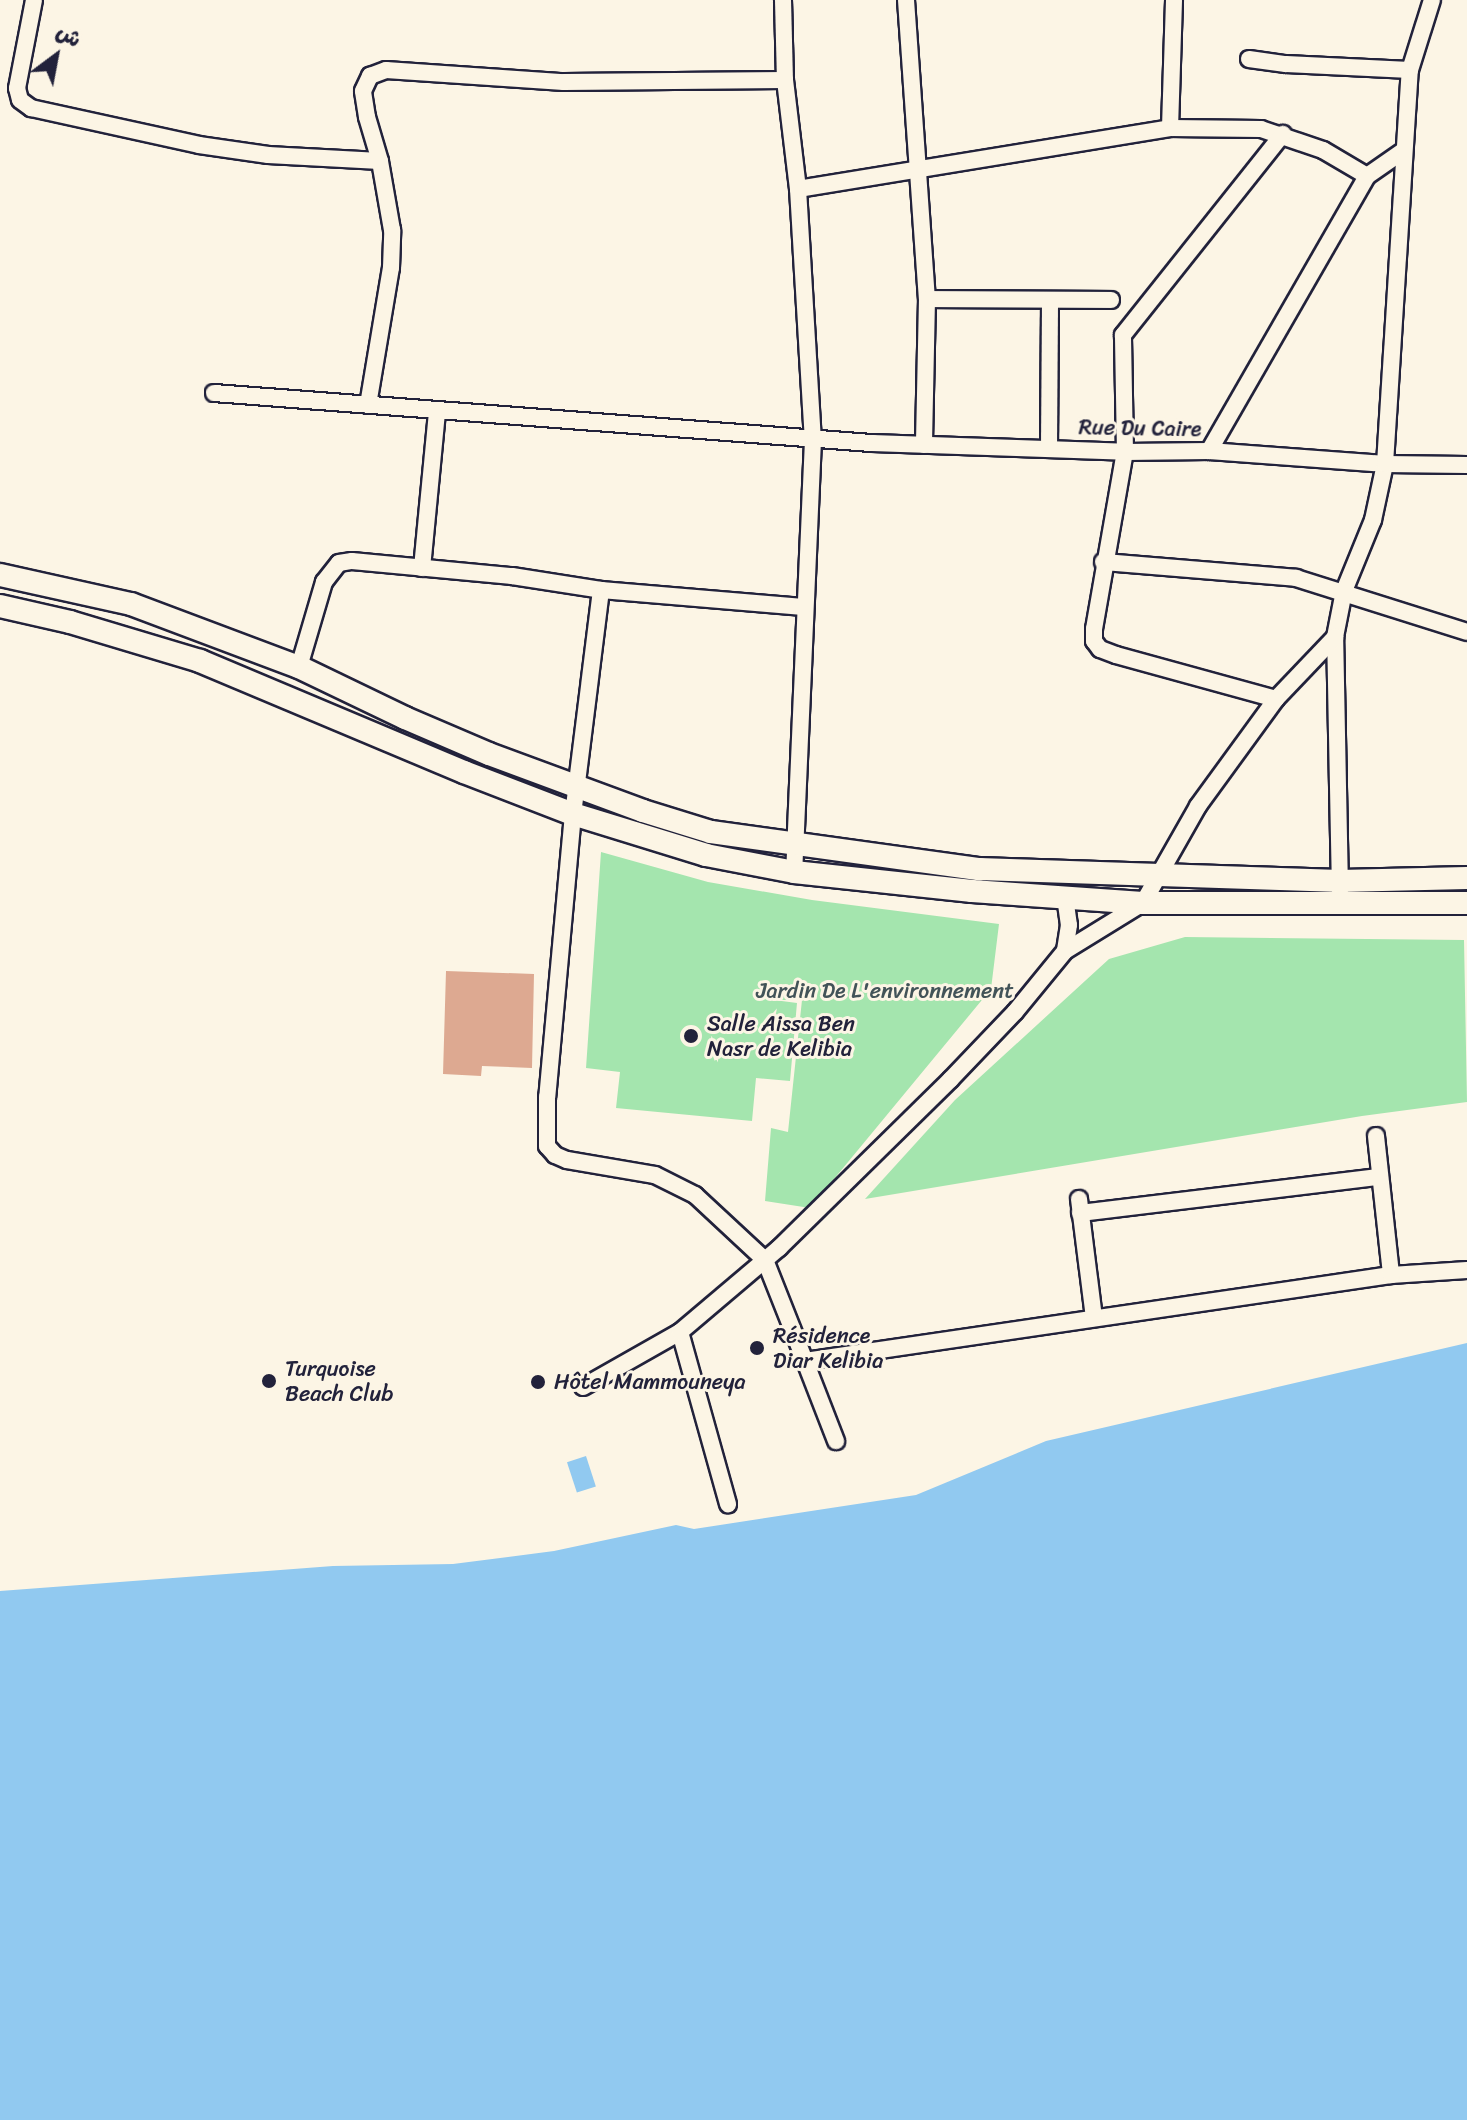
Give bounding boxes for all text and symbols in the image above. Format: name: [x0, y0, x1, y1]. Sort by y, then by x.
text: ش: [48, 12, 90, 58]
north arrow: [16, 16, 96, 96]
street label: Rue Du Caire: [1078, 414, 1202, 442]
park label: Jardin De L'environnement: [756, 978, 1014, 1004]
place label: Salle Aissa Ben Nasr de Kelibia: [707, 1010, 856, 1062]
marker: Salle Aissa Ben Nasr de Kelibia: [682, 1027, 700, 1045]
place label: Résidence Diar Kelibia: [773, 1322, 884, 1374]
marker: Résidence Diar Kelibia: [748, 1339, 766, 1357]
place label: Turquoise Beach Club: [285, 1355, 393, 1406]
place label: Hôtel Mammouneya: [554, 1369, 745, 1395]
marker: Turquoise Beach Club: [260, 1372, 278, 1390]
marker: Hôtel Mammouneya: [529, 1373, 547, 1391]

